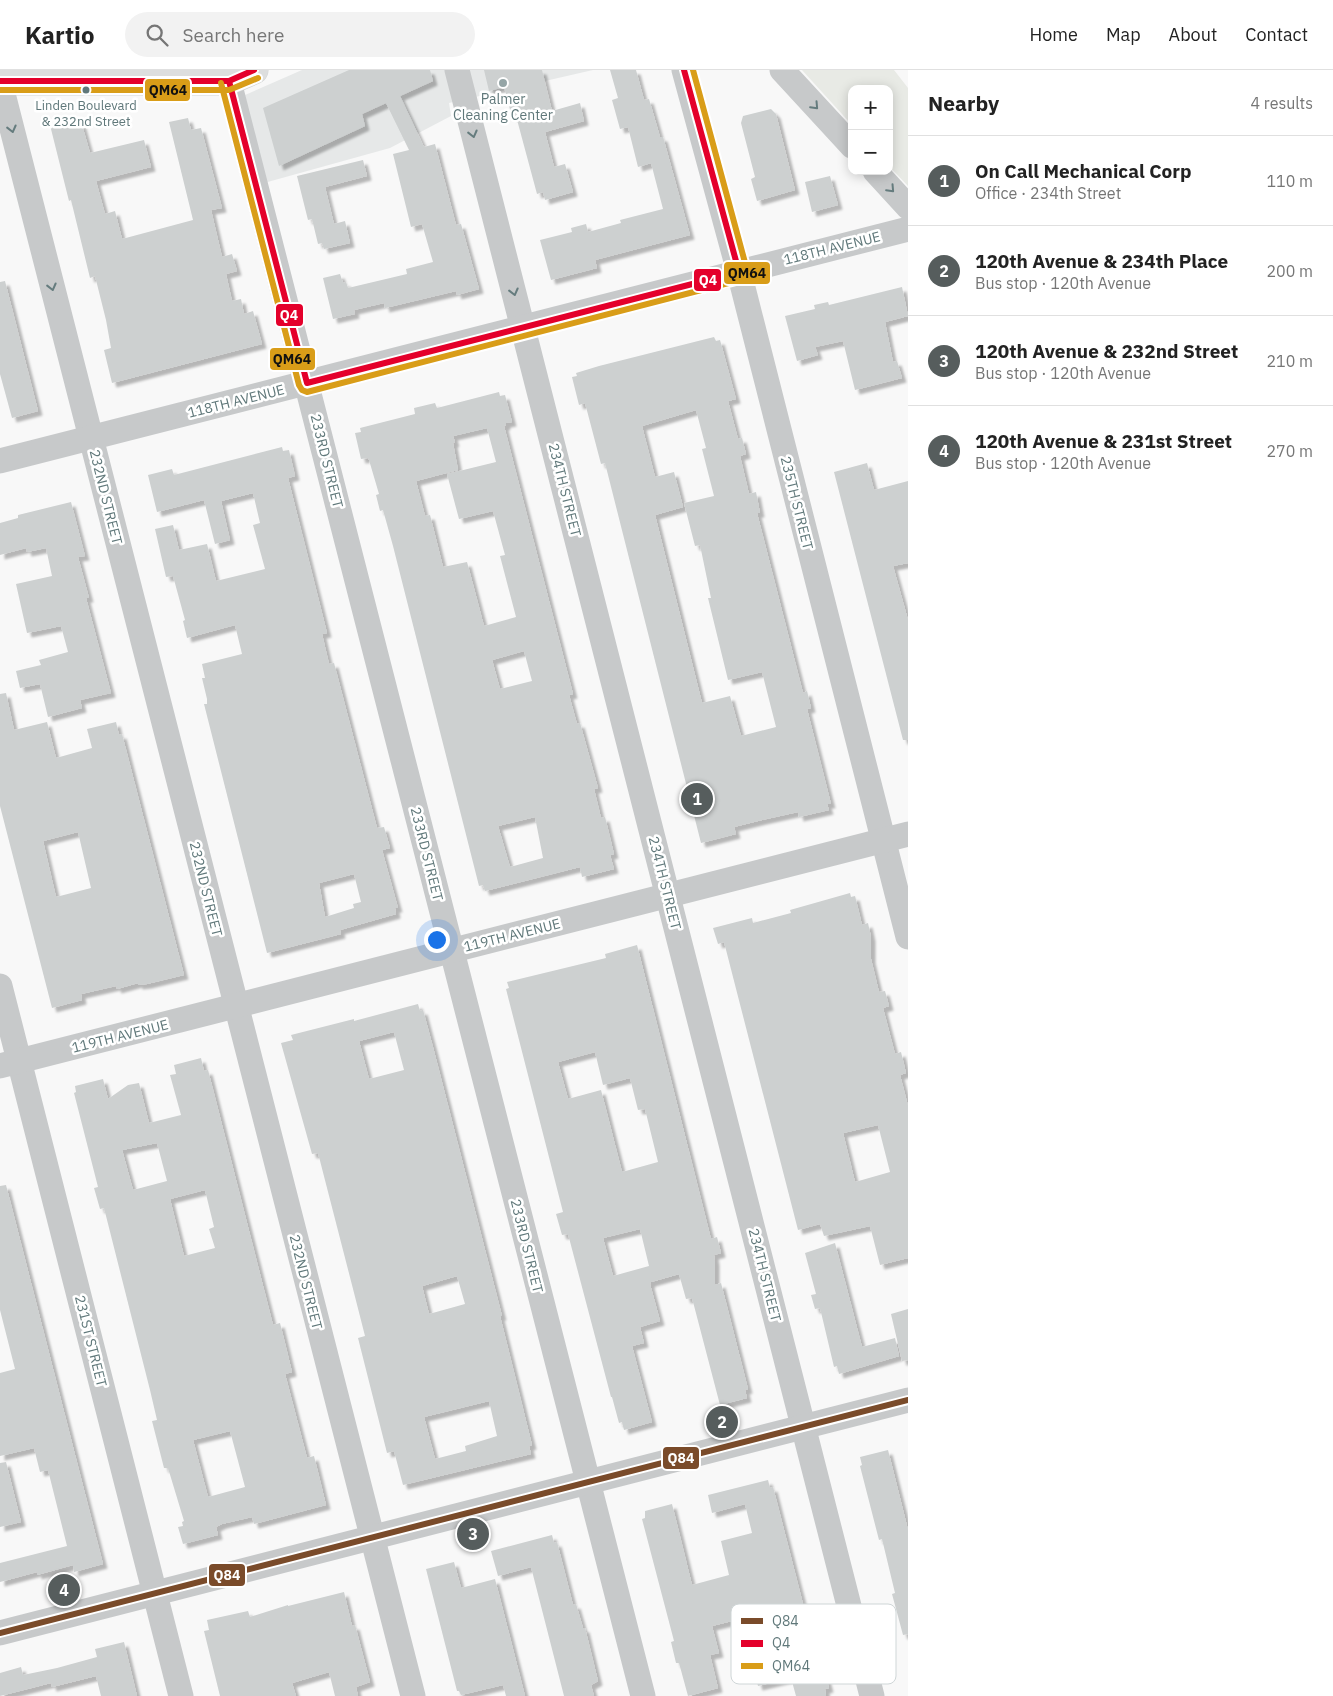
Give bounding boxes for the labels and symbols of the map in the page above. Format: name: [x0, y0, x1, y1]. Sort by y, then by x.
marker: Palmer Cleaning Center: [497, 77, 509, 89]
line badge: QM64: [144, 78, 191, 102]
text: QM64: [149, 81, 187, 99]
marker: Linden Boulevard & 232nd Street: [81, 85, 91, 95]
place label: Palmer Cleaning Center: [453, 90, 553, 124]
place label: Linden Boulevard & 232nd Street: [35, 97, 137, 130]
one-way arrow: [809, 100, 818, 109]
one-way arrow: [6, 125, 17, 134]
one-way arrow: [468, 130, 478, 138]
one-way arrow: [886, 184, 895, 193]
street label: 118TH AVENUE: [782, 227, 882, 269]
line badge: QM64: [723, 261, 771, 285]
text: QM64: [728, 264, 766, 282]
line badge: Q4: [693, 268, 722, 292]
text: Q4: [699, 271, 717, 289]
one-way arrow: [46, 282, 57, 291]
one-way arrow: [508, 287, 519, 296]
line badge: Q4: [275, 303, 304, 327]
text: Q4: [280, 306, 298, 324]
line badge: QM64: [269, 347, 316, 371]
text: QM64: [273, 350, 311, 368]
street label: 118TH AVENUE: [186, 380, 286, 422]
street label: 233RD STREET: [307, 412, 347, 510]
street label: 234TH STREET: [545, 441, 585, 539]
street label: 232ND STREET: [86, 448, 126, 546]
street label: 235TH STREET: [777, 454, 817, 552]
pin: 1: [681, 780, 713, 818]
street label: 233RD STREET: [407, 805, 447, 903]
street label: 234TH STREET: [645, 834, 685, 932]
street label: 232ND STREET: [186, 840, 226, 938]
street label: 119TH AVENUE: [462, 914, 562, 956]
your location: [424, 927, 450, 953]
street label: 119TH AVENUE: [70, 1015, 170, 1057]
street label: 233RD STREET: [507, 1197, 547, 1295]
street label: 234TH STREET: [745, 1226, 785, 1324]
street label: 232ND STREET: [286, 1233, 326, 1331]
street label: 231ST STREET: [71, 1293, 111, 1389]
pin: 2: [706, 1403, 738, 1441]
line badge: Q84: [662, 1446, 700, 1470]
text: Q84: [668, 1449, 694, 1467]
pin: 3: [457, 1515, 489, 1553]
line badge: Q84: [208, 1563, 246, 1587]
text: Q84: [214, 1566, 240, 1584]
pin: 4: [48, 1571, 80, 1609]
legend: [731, 1604, 896, 1684]
text: Q84: [772, 1612, 799, 1630]
text: Q4: [772, 1634, 790, 1652]
text: QM64: [772, 1657, 810, 1675]

